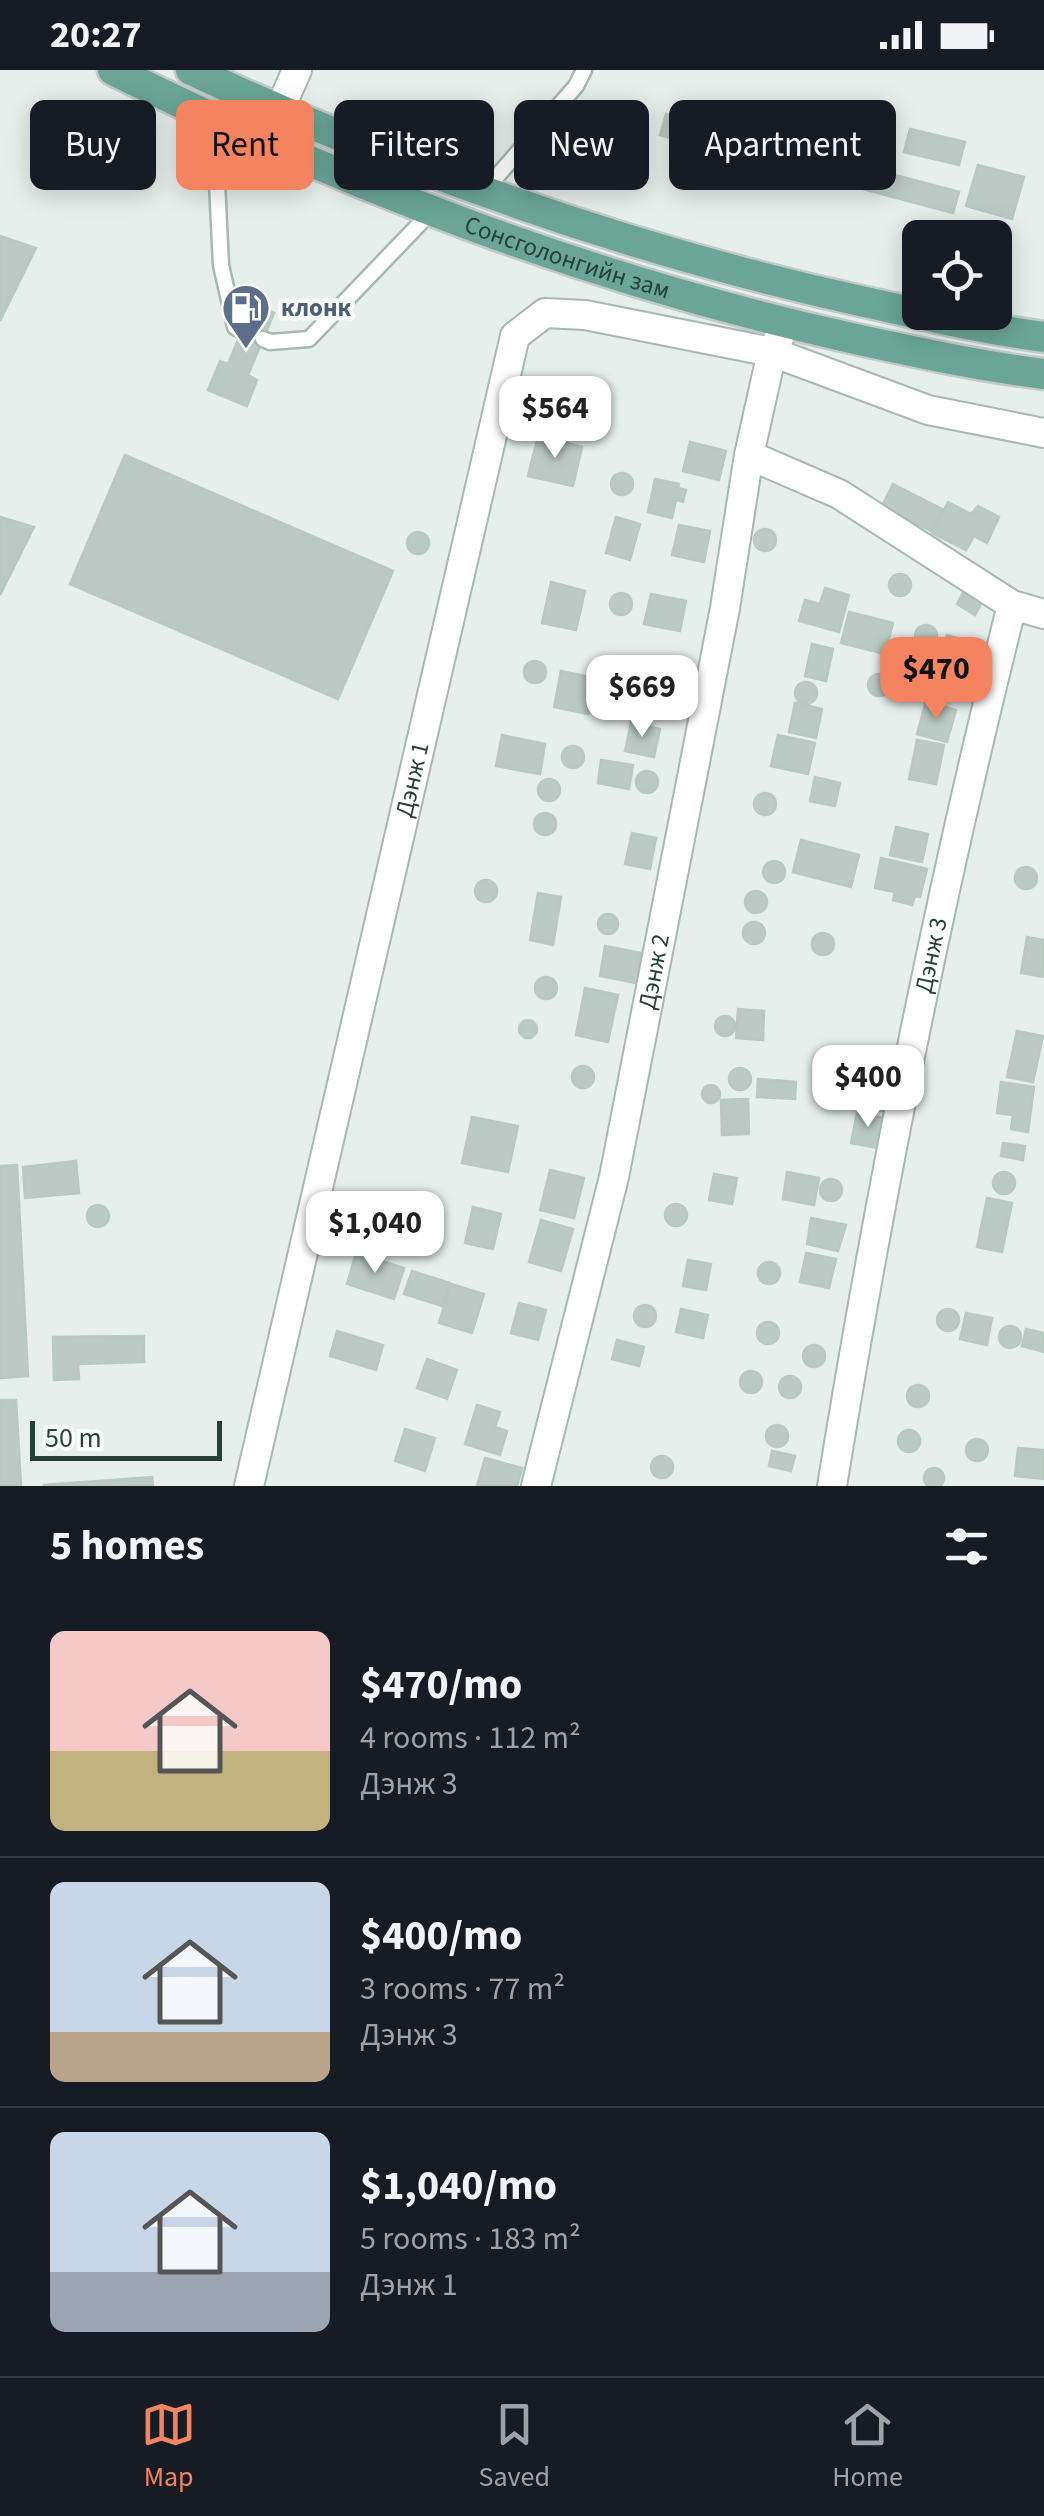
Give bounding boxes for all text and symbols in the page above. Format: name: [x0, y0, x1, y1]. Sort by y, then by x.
text: 20:27: [50, 8, 142, 62]
chip: Buy: [30, 100, 156, 190]
chip: Rent: [176, 100, 314, 190]
chip: Filters: [334, 100, 494, 190]
chip: New: [514, 100, 649, 190]
chip: Apartment: [669, 100, 896, 190]
street label: Сонсголонгийн зам: [459, 207, 674, 308]
map controls: [902, 220, 1012, 330]
button: locate: [902, 220, 1012, 330]
fuel station icon: клонк: [220, 282, 272, 350]
place label: клонк: [281, 290, 351, 326]
pin: $564: [496, 376, 614, 461]
text: $564: [521, 385, 589, 431]
pin: $470: [877, 637, 995, 722]
text: $470: [902, 646, 970, 692]
pin: $669: [583, 655, 701, 740]
text: $669: [608, 664, 676, 710]
street label: Дэнж 1: [386, 738, 439, 821]
street label: Дэнж 3: [906, 914, 957, 996]
street label: Дэнж 2: [629, 931, 679, 1012]
pin: $400: [809, 1045, 927, 1130]
text: $400: [834, 1054, 902, 1100]
pin: $1,040: [294, 1191, 456, 1276]
text: $1,040: [328, 1200, 422, 1246]
scale bar: [30, 1416, 222, 1460]
text: 50 m: [45, 1418, 102, 1458]
text: 5 homes: [50, 1516, 204, 1576]
icon: filters: [939, 1519, 994, 1574]
text: $470/mo: [360, 1655, 522, 1715]
icon: home: [130, 1671, 250, 1791]
text: 4 rooms · 112 m²: [360, 1715, 581, 1761]
text: Дэнж 3: [360, 1761, 458, 1807]
text: $400/mo: [360, 1906, 522, 1966]
icon: home: [130, 1922, 250, 2042]
text: 3 rooms · 77 m²: [360, 1966, 565, 2012]
text: Дэнж 3: [360, 2012, 458, 2058]
text: $1,040/mo: [360, 2156, 557, 2216]
icon: home: [130, 2172, 250, 2292]
text: 5 rooms · 183 m²: [360, 2216, 581, 2262]
text: Дэнж 1: [360, 2262, 458, 2308]
tab: Map: [141, 2397, 196, 2497]
tab: Saved: [478, 2397, 550, 2497]
tab: Home: [832, 2397, 903, 2497]

